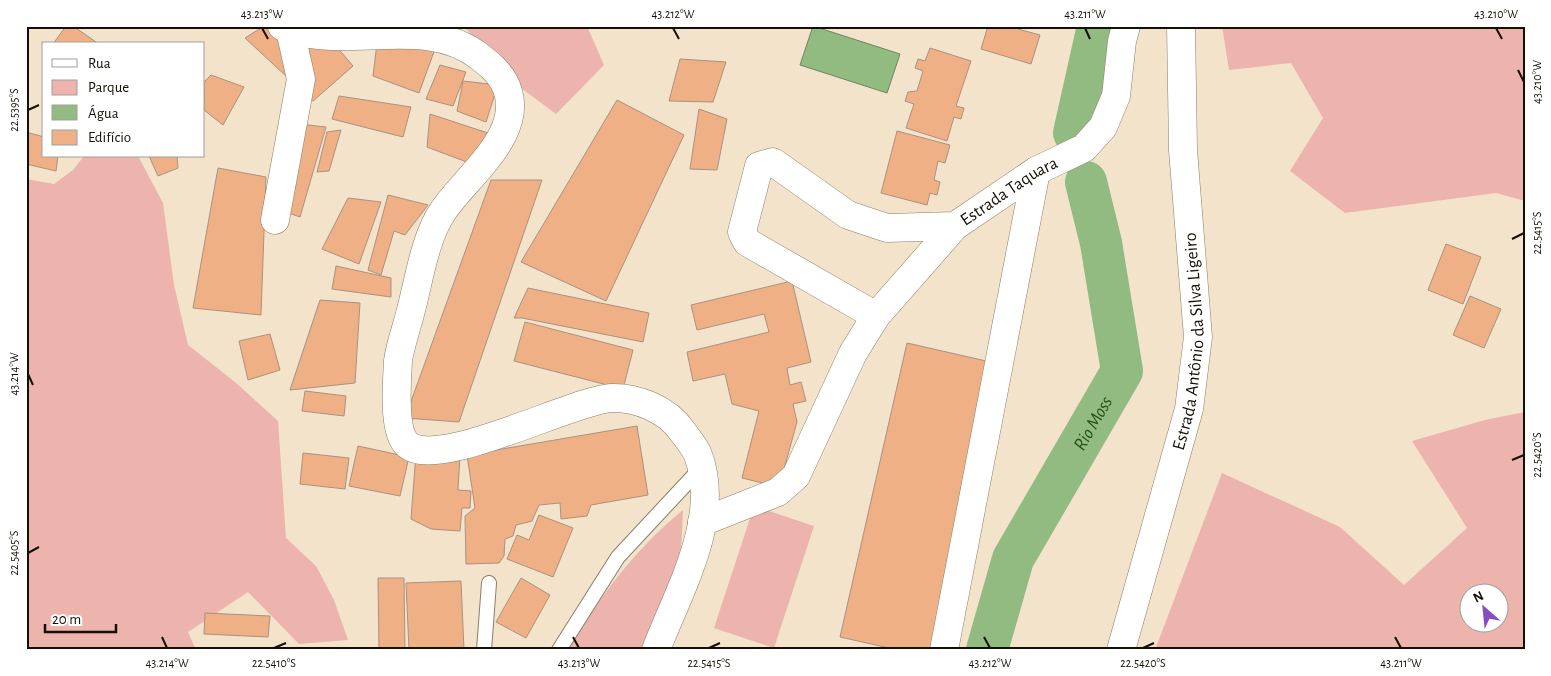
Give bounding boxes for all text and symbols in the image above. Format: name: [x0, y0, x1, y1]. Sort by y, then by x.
text: 43.213°W: [241, 8, 283, 20]
text: 43.212°W: [652, 8, 695, 20]
text: 43.211°W: [1064, 8, 1106, 20]
text: 43.210°W: [1474, 8, 1518, 20]
legend: [42, 42, 205, 158]
text: Rua: [88, 56, 111, 71]
text: 43.210°W: [1531, 60, 1543, 104]
text: Parque: [88, 80, 129, 95]
text: 22.5395°S: [8, 88, 20, 132]
text: Água: [88, 104, 119, 121]
text: Edifício: [88, 130, 131, 145]
street label: Estrada Taquara: [957, 154, 1061, 230]
text: 22.5415°S: [1531, 211, 1543, 254]
street label: Estrada Antônio da Silva Ligeiro: [1170, 232, 1208, 452]
text: 43.214°W: [8, 352, 20, 396]
water label: Rio Moss: [1070, 393, 1116, 454]
text: 22.5420°S: [1531, 432, 1543, 478]
text: 22.5405°S: [8, 530, 20, 576]
north arrow: [1458, 584, 1508, 634]
text: N: [1471, 589, 1486, 606]
scale bar: [45, 601, 116, 633]
text: 20 m: [52, 612, 81, 627]
text: 43.214°W: [145, 657, 189, 669]
text: 22.5410°S: [252, 657, 296, 669]
text: 43.213°W: [558, 657, 600, 669]
text: 22.5415°S: [688, 657, 731, 669]
text: 43.212°W: [969, 657, 1012, 669]
text: 22.5420°S: [1120, 657, 1166, 669]
text: 43.211°W: [1380, 657, 1422, 669]

